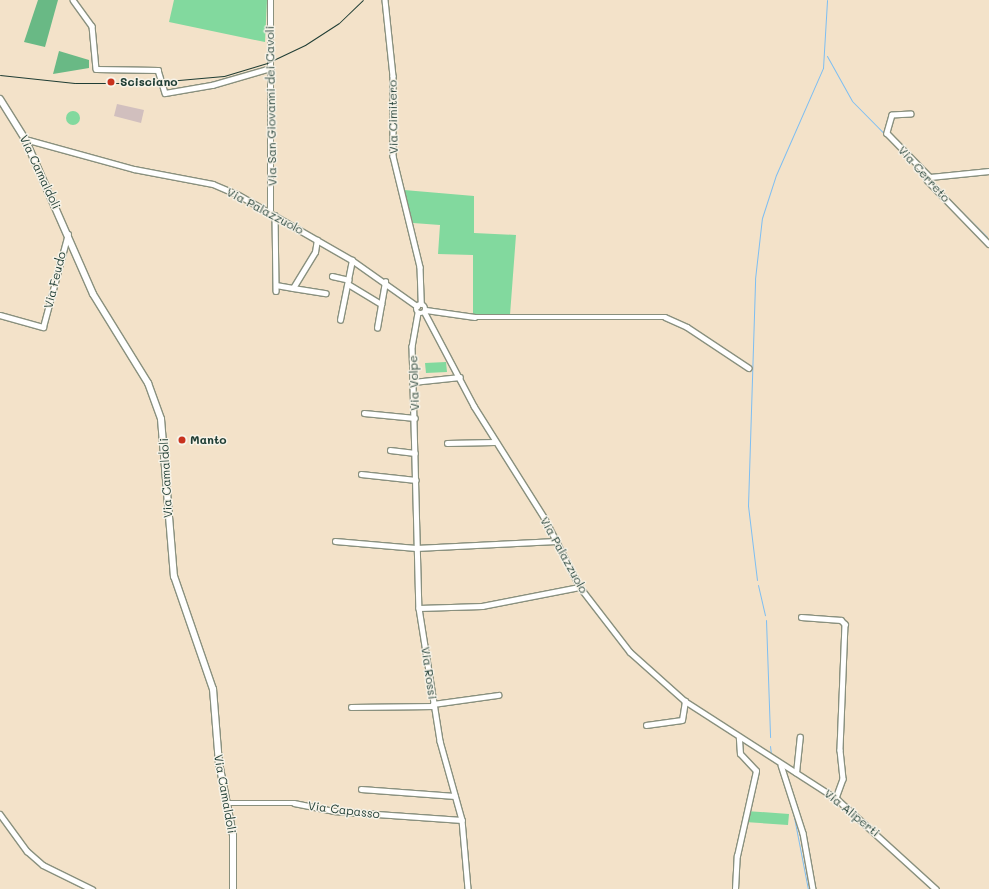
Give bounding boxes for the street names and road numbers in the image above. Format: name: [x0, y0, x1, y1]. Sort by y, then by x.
street label: Via San Giovanni dei Cavoli: [262, 26, 280, 186]
street label: Via Cimitero: [385, 80, 401, 154]
street label: Via Camaldoli: [17, 133, 63, 211]
street label: Via Cerreto: [895, 143, 953, 205]
street label: Via Palazzuolo: [224, 185, 306, 237]
street label: Via Feudo: [41, 250, 69, 310]
street label: Via Volpe: [406, 355, 422, 411]
street label: Via Camaldoli: [157, 438, 175, 518]
street label: Via Palazzuolo: [537, 514, 591, 596]
street label: Via Rossi: [418, 646, 440, 700]
street label: Via Camaldoli: [211, 753, 239, 835]
street label: Via Aliperti: [821, 786, 883, 840]
street label: Via Capasso: [307, 798, 381, 822]

